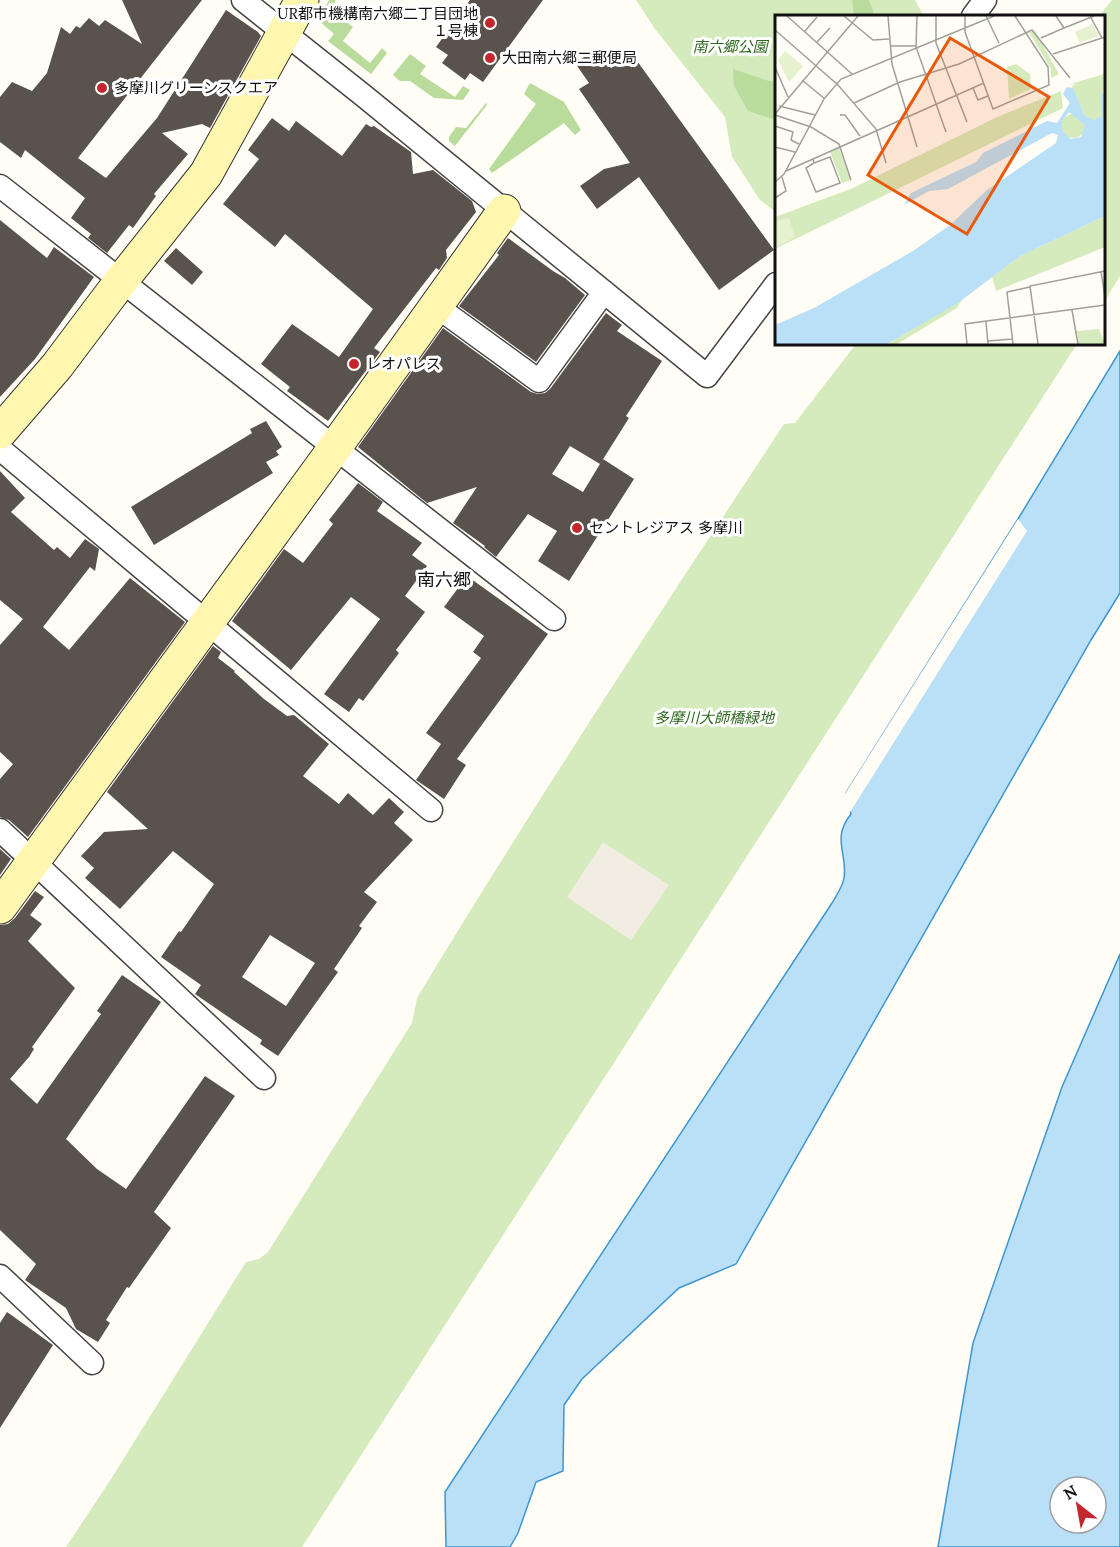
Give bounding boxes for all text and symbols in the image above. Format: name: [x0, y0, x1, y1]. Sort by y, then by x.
place label: UR都市機構南六郷二丁目団地 １号棟: [277, 4, 478, 40]
inset map: [775, 15, 1105, 345]
marker: UR都市機構南六郷二丁目団地 １号棟: [483, 16, 497, 30]
park label: 南六郷公園: [692, 37, 769, 56]
place label: 大田南六郷二郵便局: [502, 48, 637, 67]
marker: 大田南六郷二郵便局: [483, 51, 497, 65]
place label: 多摩川グリーンスクエア: [114, 78, 278, 97]
marker: 多摩川グリーンスクエア: [95, 81, 109, 95]
place label: レオパレス: [366, 354, 441, 373]
marker: レオパレス: [347, 357, 361, 371]
place label: セントレジアス 多摩川: [589, 518, 743, 537]
marker: セントレジアス 多摩川: [570, 521, 584, 535]
district label: 南六郷: [417, 568, 471, 591]
park label: 多摩川大師橋緑地: [654, 708, 776, 727]
north arrow: [1048, 1475, 1108, 1535]
text: N: [1060, 1480, 1081, 1504]

